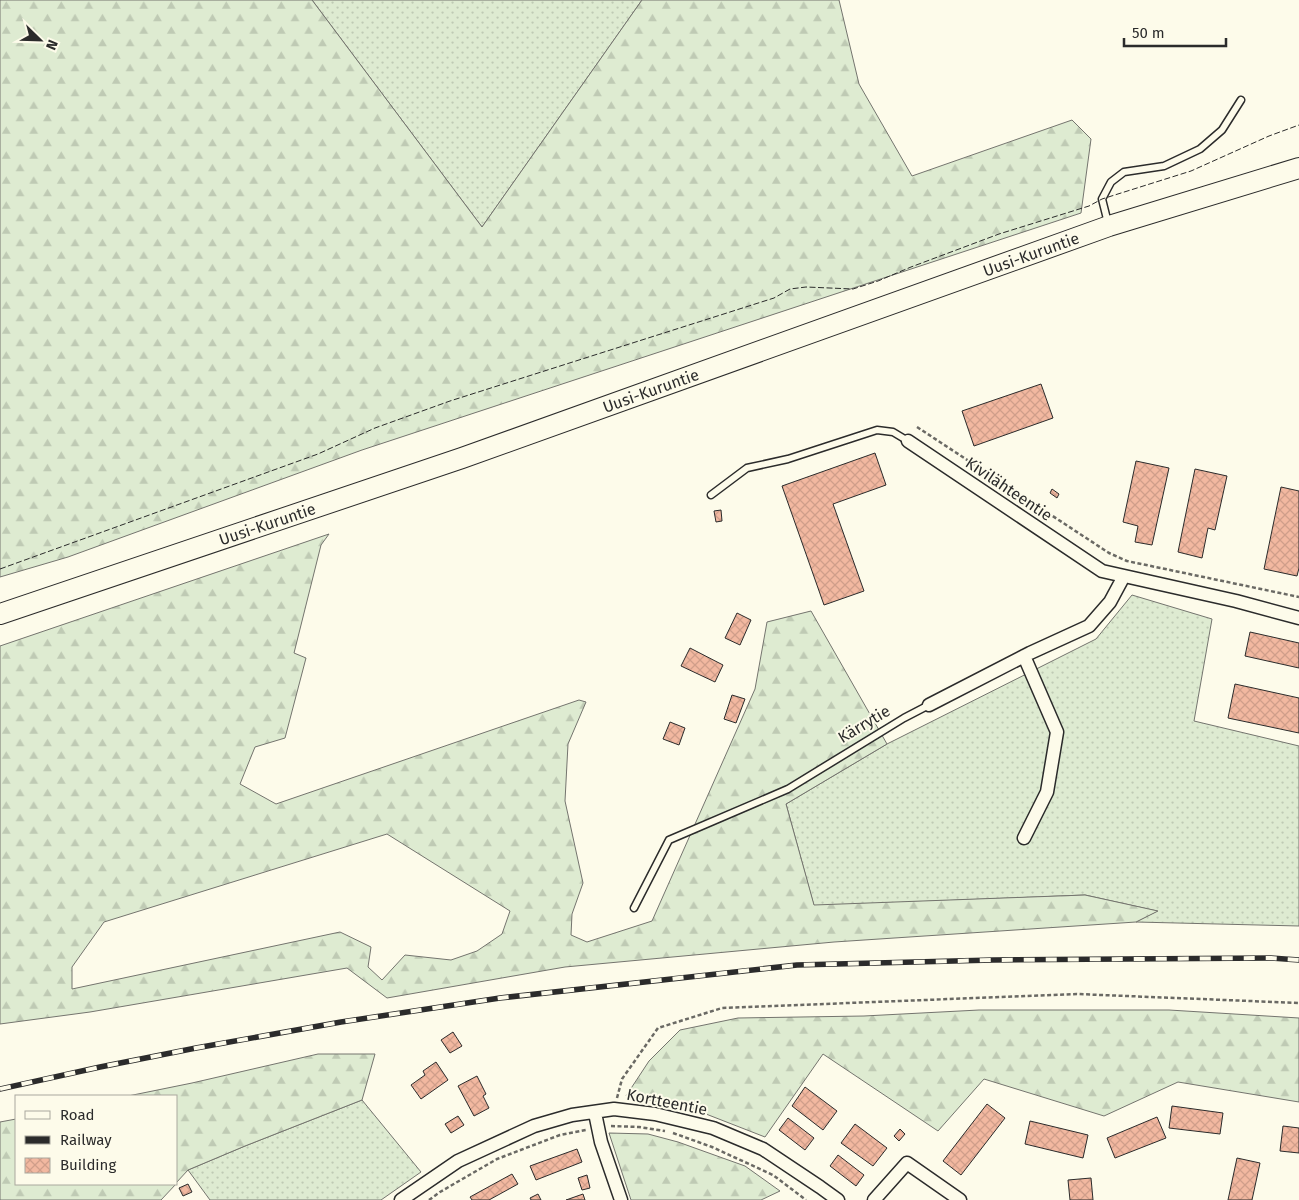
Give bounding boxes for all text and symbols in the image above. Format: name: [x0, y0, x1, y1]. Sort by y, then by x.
north arrow: [15, 15, 65, 65]
scale bar: [1124, 15, 1226, 47]
text: 50 m: [1132, 24, 1165, 42]
text: N: [42, 37, 61, 52]
street label: Uusi-Kuruntie: [980, 228, 1082, 280]
street label: Uusi-Kuruntie: [600, 364, 701, 416]
street label: Kivilähteentie: [962, 453, 1056, 525]
street label: Uusi-Kuruntie: [216, 499, 318, 549]
street label: Kärrytie: [835, 701, 893, 747]
street label: Kortteentie: [625, 1085, 709, 1119]
legend: [15, 1095, 178, 1185]
text: Road: [60, 1106, 95, 1124]
text: Railway: [60, 1131, 112, 1149]
text: Building: [60, 1156, 116, 1174]

